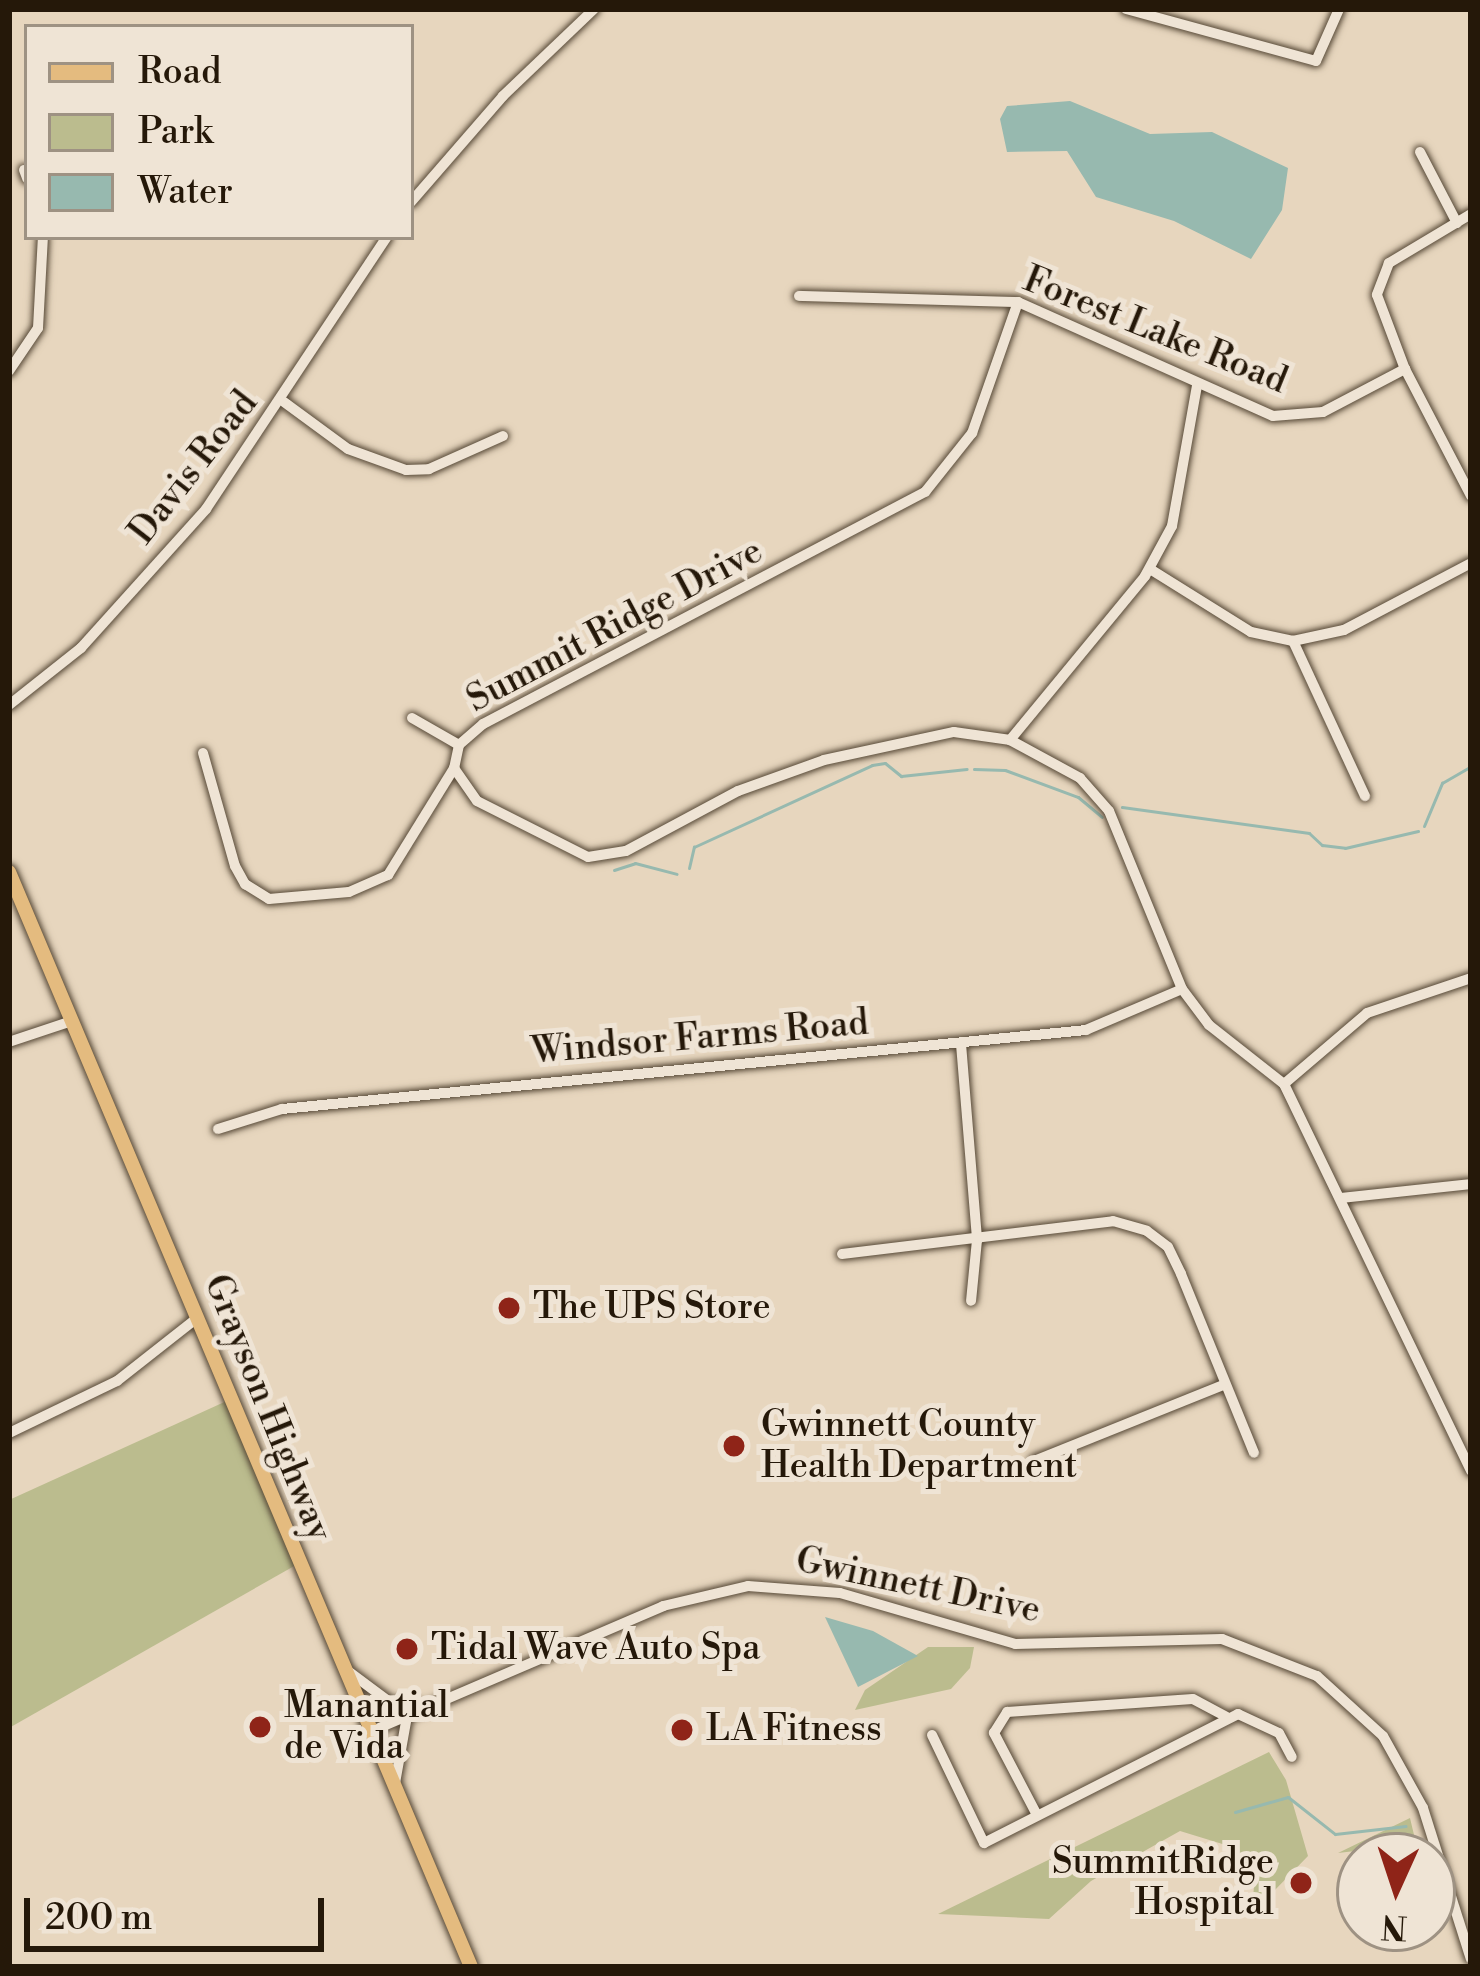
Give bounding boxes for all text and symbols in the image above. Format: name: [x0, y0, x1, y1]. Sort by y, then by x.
legend: [24, 24, 414, 240]
text: Road: [138, 50, 221, 95]
text: Park: [138, 110, 213, 155]
text: Water: [138, 170, 233, 215]
street label: Forest Lake Road: [1017, 258, 1293, 404]
street label: Davis Road: [121, 383, 267, 553]
street label: Summit Ridge Drive: [460, 530, 770, 722]
street label: Windsor Farms Road: [530, 1002, 870, 1074]
street label: Grayson Highway: [194, 1269, 340, 1547]
place label: The UPS Store: [533, 1286, 771, 1330]
marker: The UPS Store: [496, 1295, 522, 1321]
place label: Gwinnett County Health Department: [761, 1403, 1077, 1488]
marker: Gwinnett County Health Department: [718, 1430, 750, 1462]
street label: Gwinnett Drive: [792, 1539, 1044, 1633]
place label: Tidal Wave Auto Spa: [431, 1627, 761, 1671]
marker: Tidal Wave Auto Spa: [394, 1636, 420, 1662]
place label: Manantial de Vida: [284, 1684, 449, 1769]
place label: LA Fitness: [706, 1708, 882, 1752]
marker: Manantial de Vida: [247, 1714, 273, 1740]
marker: LA Fitness: [669, 1717, 695, 1743]
north arrow: [1336, 1832, 1456, 1952]
place label: SummitRidge Hospital: [1052, 1840, 1274, 1925]
marker: SummitRidge Hospital: [1285, 1867, 1317, 1899]
scale bar: [30, 1874, 330, 1948]
text: 200 m: [45, 1896, 152, 1941]
text: N: [1380, 1904, 1408, 1947]

